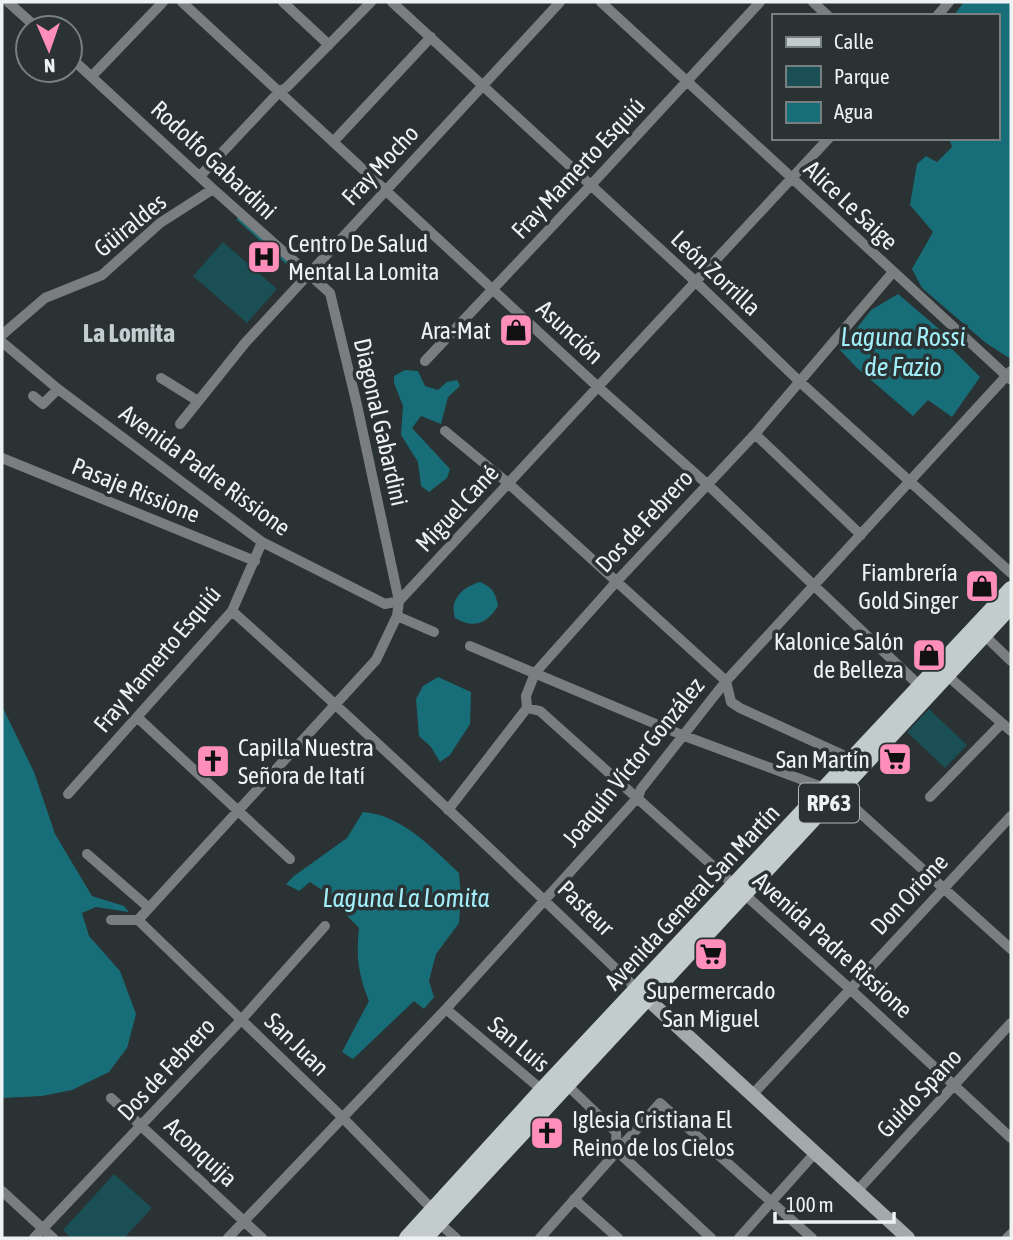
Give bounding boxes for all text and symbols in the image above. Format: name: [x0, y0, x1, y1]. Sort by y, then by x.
north arrow: [14, 14, 84, 84]
legend: [772, 14, 999, 140]
text: Calle: [834, 29, 874, 53]
text: N: [44, 55, 56, 77]
text: Parque: [834, 64, 889, 88]
street label: Fray Mamerto Esquiú: [506, 92, 650, 244]
street label: Rodolfo Gabardini: [146, 95, 282, 225]
text: Agua: [834, 99, 873, 123]
street label: Fray Mocho: [336, 119, 424, 211]
street label: Alice Le Saige: [799, 155, 903, 255]
street label: Güiraldes: [89, 188, 171, 262]
street label: León Zorrilla: [666, 225, 766, 321]
place label: Centro De Salud Mental La Lomita: [288, 230, 440, 285]
hospital icon: Centro De Salud Mental La Lomita: [245, 238, 283, 276]
street label: Asunción: [531, 295, 609, 369]
shop icon: Ara-Mat: [497, 311, 535, 349]
place label: Ara-Mat: [421, 317, 491, 344]
district label: La Lomita: [83, 318, 175, 348]
water label: Laguna Rossi de Fazio: [841, 322, 965, 382]
street label: Diagonal Gabardini: [349, 336, 413, 508]
street label: Avenida Padre Rissione: [114, 399, 296, 541]
street label: Pasaje Rissione: [68, 452, 204, 528]
street label: Miguel Cané: [410, 459, 504, 557]
street label: Dos de Febrero: [590, 464, 698, 578]
place label: Fiambrería Gold Singer: [858, 559, 959, 614]
shop icon: Fiambrería Gold Singer: [963, 567, 1001, 605]
street label: Fray Mamerto Esquiú: [88, 580, 226, 738]
place label: Kalonice Salón de Belleza: [774, 628, 904, 683]
shop icon: Kalonice Salón de Belleza: [910, 636, 948, 674]
street label: Joaquín Víctor González: [557, 672, 710, 852]
place label: Capilla Nuestra Señora de Itatí: [238, 734, 374, 789]
supermarket icon: San Martín: [876, 740, 914, 778]
church icon: Capilla Nuestra Señora de Itatí: [194, 742, 232, 780]
place label: San Martín: [776, 746, 870, 773]
road number: RP63: [799, 783, 859, 822]
street label: Avenida General San Martín: [599, 799, 785, 995]
street label: Don Orione: [865, 848, 953, 940]
street label: Avenida Padre Rissione: [748, 867, 918, 1023]
street label: Pasteur: [552, 875, 620, 942]
water label: Laguna La Lomita: [322, 883, 490, 913]
supermarket icon: Supermercado San Miguel: [692, 935, 730, 973]
place label: Supermercado San Miguel: [647, 977, 775, 1032]
street label: San Juan: [259, 1007, 335, 1081]
street label: San Luis: [483, 1011, 555, 1077]
street label: Dos de Febrero: [112, 1012, 220, 1126]
street label: Guido Spano: [871, 1043, 967, 1143]
place label: Iglesia Cristiana El Reino de los Cielos: [572, 1106, 734, 1161]
street label: Aconquija: [159, 1112, 243, 1192]
church icon: Iglesia Cristiana El Reino de los Cielos: [528, 1114, 566, 1152]
scale bar: [775, 1180, 894, 1224]
text: 100 m: [786, 1192, 834, 1216]

